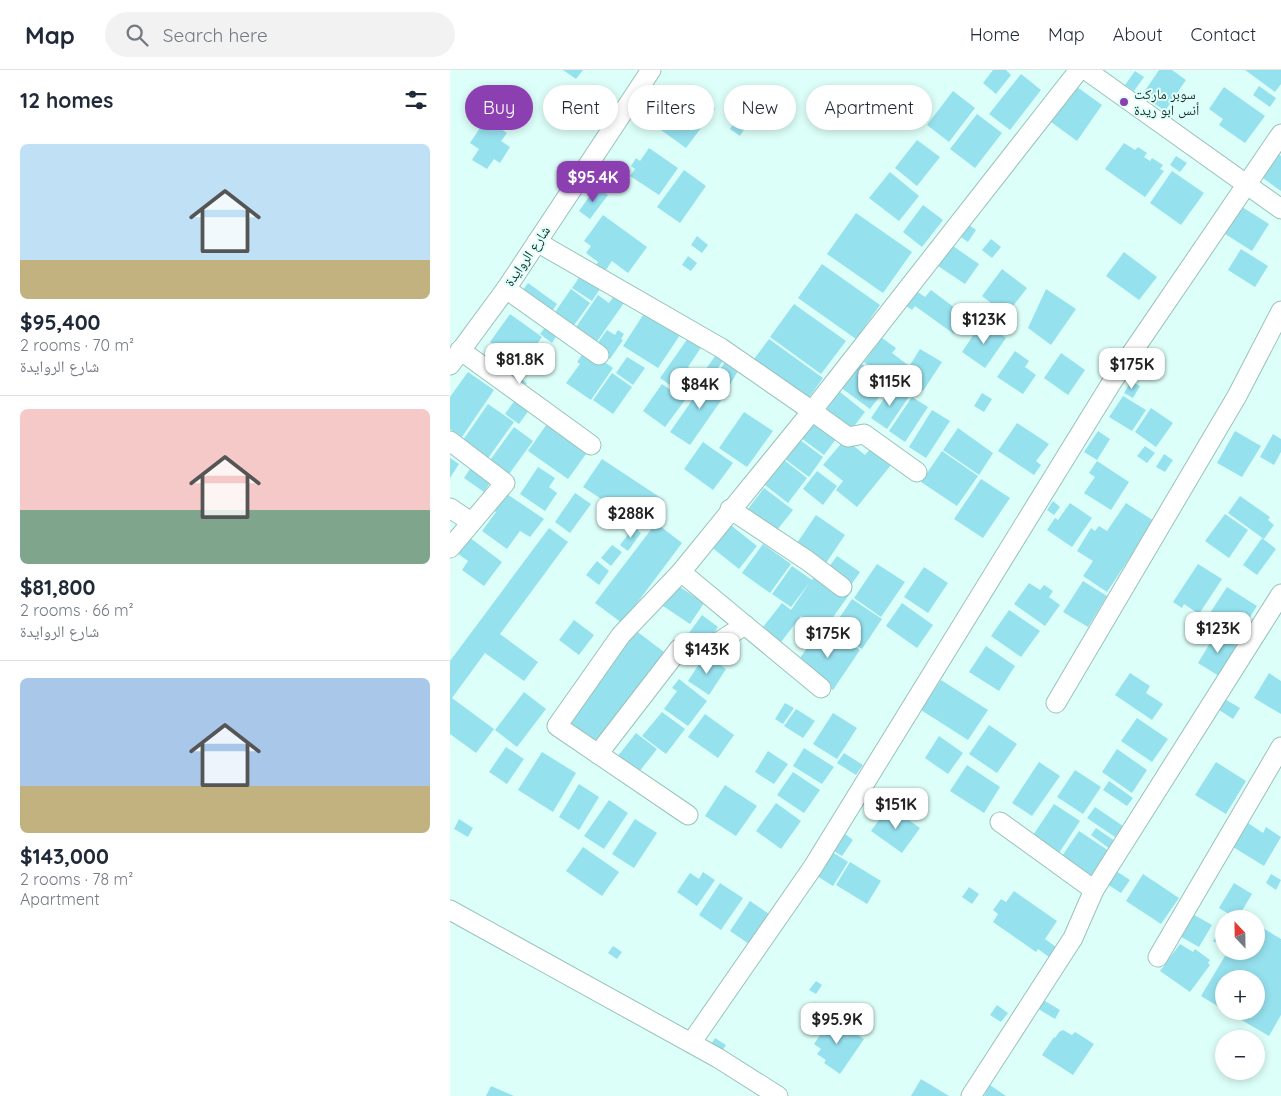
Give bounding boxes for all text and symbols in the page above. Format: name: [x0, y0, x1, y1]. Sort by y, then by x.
search box: [105, 12, 455, 57]
text: Map: [25, 20, 75, 50]
icon: search: [123, 21, 151, 49]
text: Search here: [163, 23, 268, 47]
text: Home: [970, 23, 1020, 46]
text: Map: [1048, 23, 1085, 46]
text: About: [1113, 23, 1163, 46]
text: Contact: [1191, 23, 1256, 46]
chip: Buy: [465, 85, 533, 130]
chip: Rent: [543, 85, 618, 130]
chip: Filters: [628, 85, 714, 130]
chip: New: [724, 85, 796, 130]
chip: Apartment: [806, 85, 932, 130]
place label: سوبر ماركت أنس ابو ريدة: [1134, 85, 1199, 119]
icon: filters: [402, 86, 430, 114]
text: 12 homes: [20, 87, 113, 113]
marker: سوبر ماركت أنس ابو ريدة: [1118, 96, 1130, 108]
pin: $95.4K: [552, 160, 634, 203]
text: $95.4K: [568, 167, 618, 187]
icon: home: [180, 176, 270, 266]
street label: شارع الروايدة: [500, 222, 555, 290]
pin: $123K: [949, 302, 1019, 345]
text: $95,400: [20, 309, 100, 335]
text: $123K: [962, 309, 1006, 329]
text: 2 rooms · 70 m²: [20, 335, 134, 355]
pin: $81.8K: [479, 342, 561, 385]
pin: $175K: [1097, 348, 1167, 390]
text: $81.8K: [496, 349, 544, 369]
text: $175K: [1110, 354, 1154, 374]
text: شارع الروايدة: [20, 356, 99, 376]
pin: $115K: [855, 364, 925, 407]
pin: $84K: [670, 368, 730, 410]
text: $115K: [869, 371, 911, 391]
text: $84K: [681, 374, 719, 394]
icon: home: [180, 442, 270, 532]
pin: $288K: [596, 496, 666, 539]
text: $288K: [608, 503, 654, 523]
text: $81,800: [20, 574, 95, 600]
text: 2 rooms · 66 m²: [20, 600, 134, 620]
pin: $123K: [1183, 612, 1253, 654]
pin: $175K: [793, 616, 863, 659]
text: $123K: [1196, 618, 1240, 638]
text: شارع الروايدة: [20, 621, 99, 641]
text: $175K: [806, 623, 850, 643]
pin: $143K: [672, 632, 742, 675]
text: $143K: [685, 639, 729, 659]
icon: home: [180, 710, 270, 800]
pin: $151K: [861, 788, 931, 830]
text: $151K: [875, 794, 917, 814]
text: $143,000: [20, 843, 109, 869]
text: 2 rooms · 78 m²: [20, 869, 133, 889]
text: Apartment: [20, 889, 100, 909]
north arrow: [1215, 910, 1265, 960]
map controls: [1215, 910, 1265, 1080]
button: +: [1215, 970, 1265, 1020]
pin: $95.9K: [796, 1002, 878, 1045]
text: $95.9K: [812, 1009, 862, 1029]
button: −: [1215, 1030, 1265, 1080]

